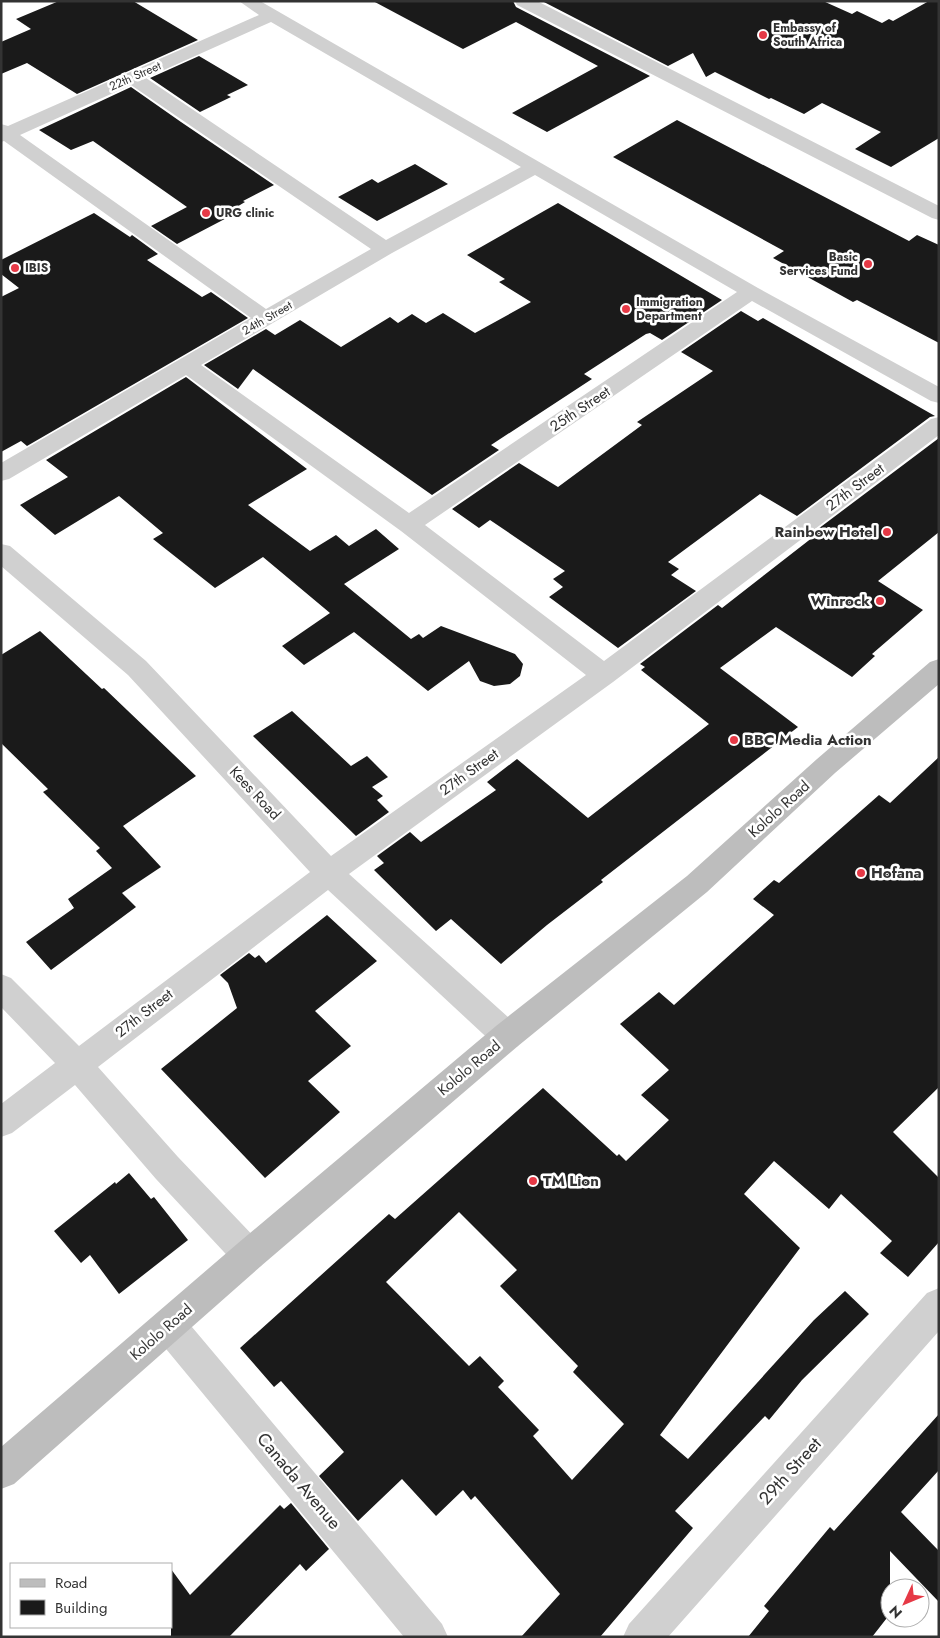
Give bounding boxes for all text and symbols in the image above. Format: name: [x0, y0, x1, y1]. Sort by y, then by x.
place label: Embassy of South Africa: [773, 19, 842, 51]
marker: Embassy of South Africa: [757, 29, 769, 41]
street label: 22th Street: [106, 57, 164, 95]
place label: URG clinic: [216, 204, 274, 222]
marker: URG clinic: [200, 207, 212, 219]
place label: Basic Services Fund: [779, 248, 858, 280]
marker: Basic Services Fund: [862, 258, 874, 270]
place label: IBIS: [25, 259, 49, 277]
marker: IBIS: [9, 262, 21, 274]
place label: Immigration Department: [636, 293, 703, 325]
street label: 24th Street: [239, 296, 296, 340]
marker: Immigration Department: [620, 303, 632, 315]
street label: 25th Street: [545, 380, 615, 437]
street label: 27th Street: [821, 457, 889, 516]
place label: Rainbow Hotel: [775, 521, 877, 543]
marker: Rainbow Hotel: [881, 526, 893, 538]
place label: Winrock: [810, 590, 870, 612]
marker: Winrock: [874, 595, 886, 607]
place label: BBC Media Action: [744, 729, 872, 751]
marker: BBC Media Action: [728, 734, 740, 746]
street label: 27th Street: [435, 743, 503, 801]
street label: Kees Road: [224, 761, 286, 825]
street label: Kololo Road: [743, 775, 815, 843]
place label: Hofana: [871, 862, 922, 884]
marker: Hofana: [855, 867, 867, 879]
street label: 27th Street: [110, 983, 178, 1043]
street label: Kololo Road: [433, 1035, 505, 1101]
place label: TM Lion: [543, 1170, 599, 1192]
marker: TM Lion: [527, 1175, 539, 1187]
street label: Kololo Road: [125, 1299, 197, 1365]
street label: Canada Avenue: [251, 1427, 347, 1535]
street label: 29th Street: [753, 1431, 828, 1510]
legend: [10, 1563, 172, 1628]
text: Road: [55, 1572, 87, 1594]
north arrow: [880, 1578, 930, 1628]
text: Building: [55, 1597, 107, 1619]
text: N: [885, 1601, 907, 1623]

